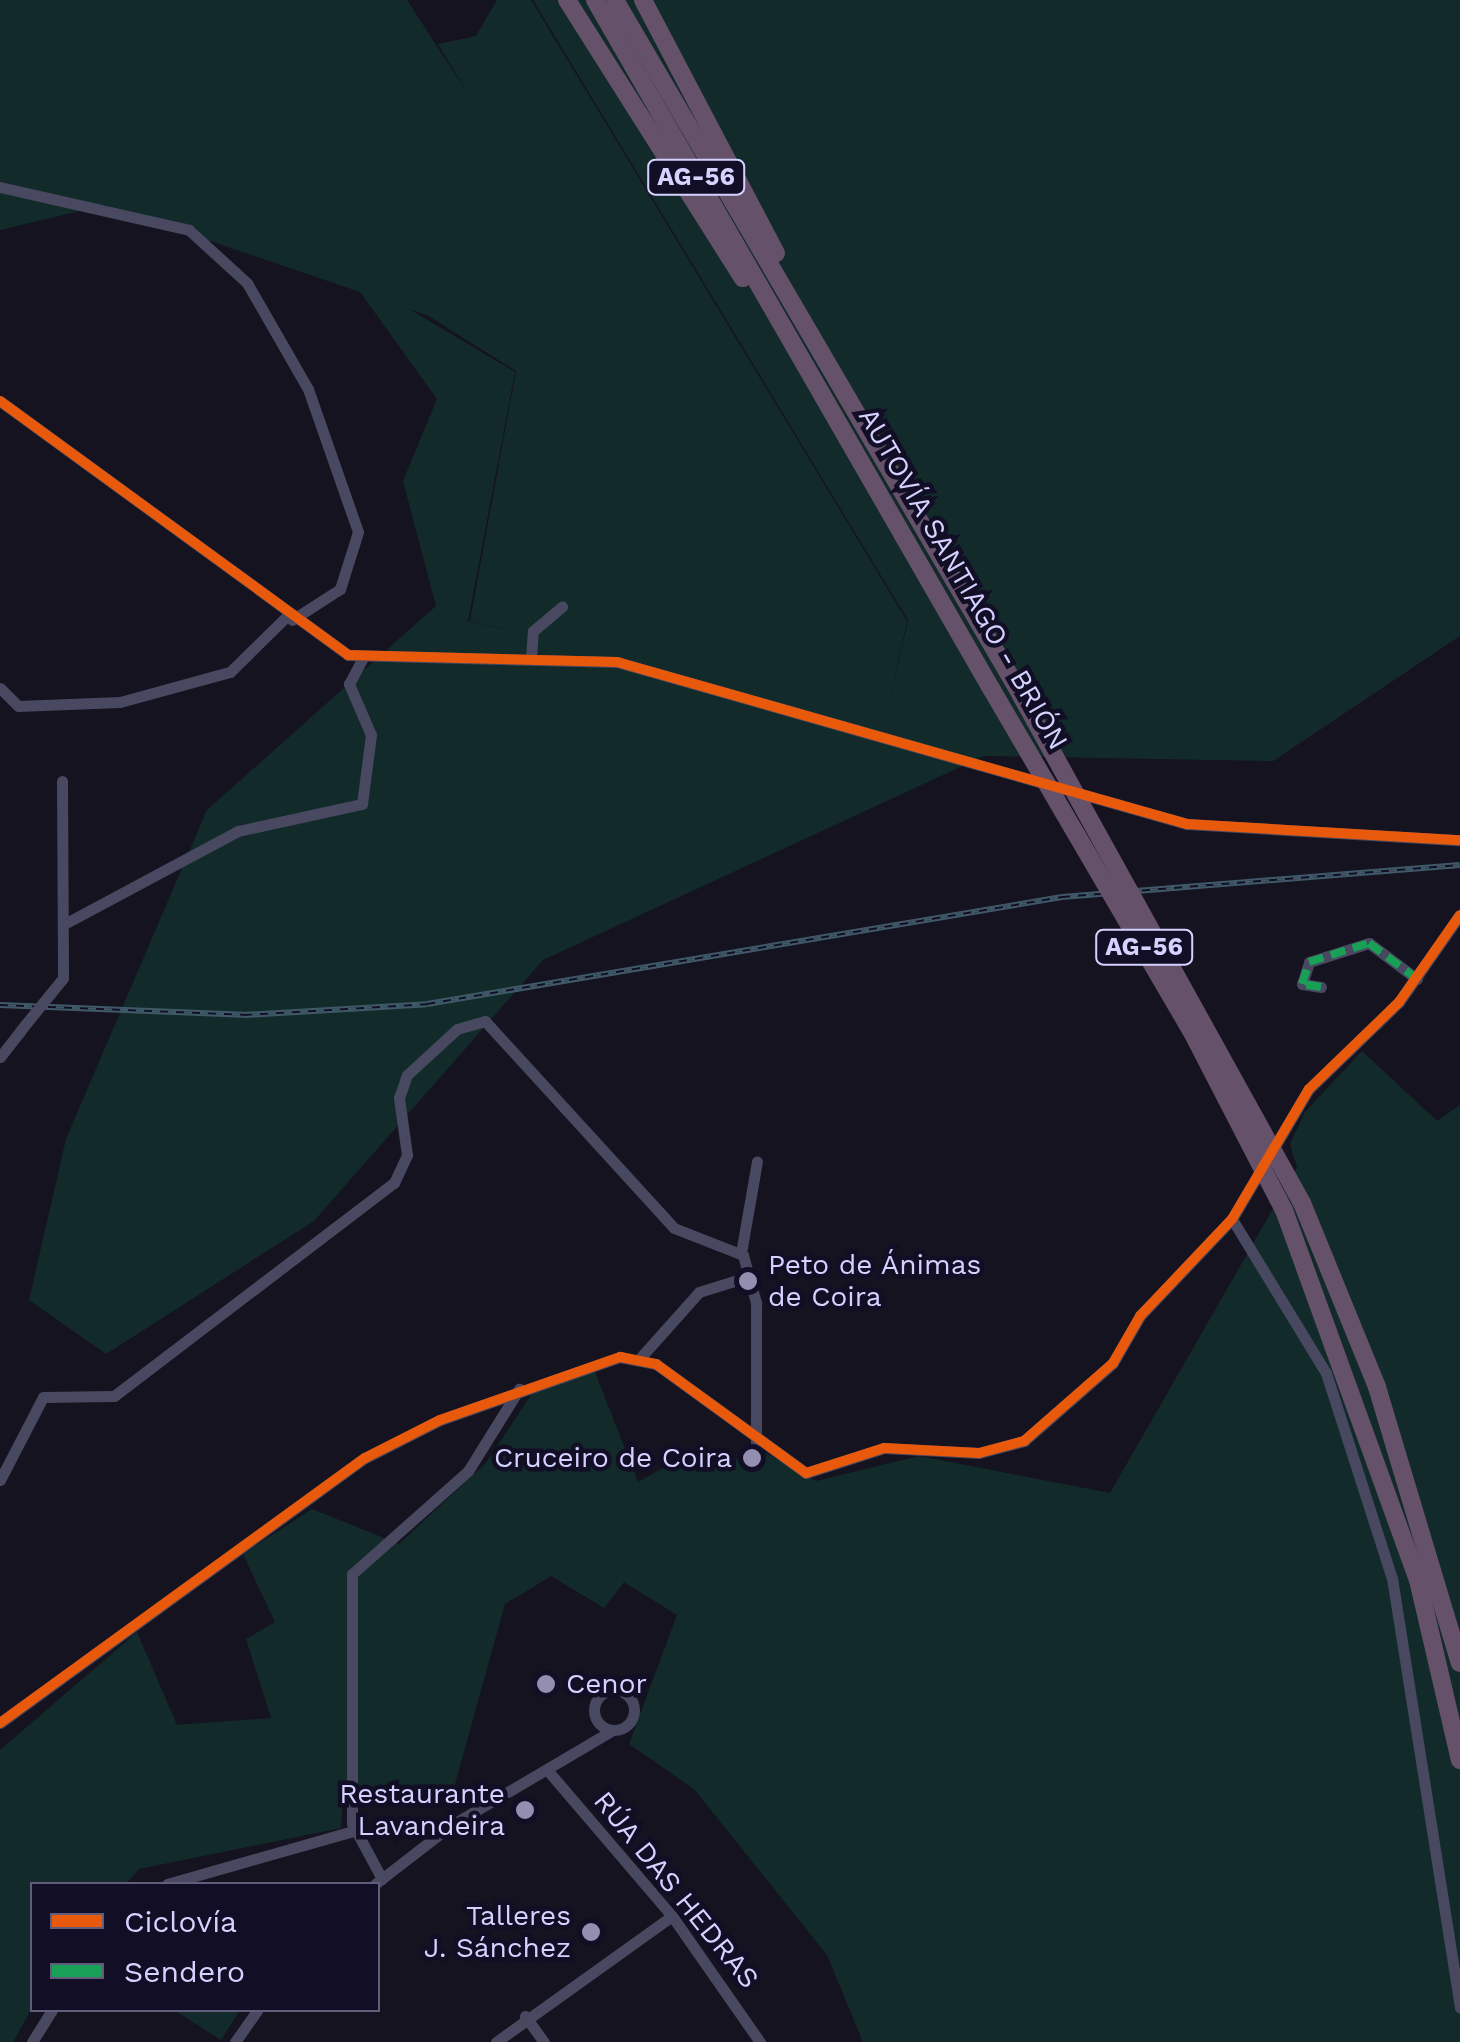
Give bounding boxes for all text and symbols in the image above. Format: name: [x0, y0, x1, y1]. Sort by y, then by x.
road number: AG-56: [646, 157, 746, 197]
street label: AUTOVÍA SANTIAGO - BRIÓN: [851, 402, 1075, 756]
road number: AG-56: [1094, 927, 1194, 967]
place label: Peto de Ánimas de Coira: [768, 1248, 982, 1314]
marker: Peto de Ánimas de Coira: [737, 1270, 759, 1292]
place label: Cruceiro de Coira: [494, 1441, 732, 1475]
marker: Cruceiro de Coira: [741, 1447, 763, 1469]
place label: Cenor: [566, 1667, 647, 1701]
marker: Cenor: [535, 1673, 557, 1695]
place label: Restaurante Lavandeira: [339, 1777, 505, 1843]
street label: RÚA DAS HEDRAS: [586, 1784, 766, 1996]
marker: Restaurante Lavandeira: [514, 1799, 536, 1821]
legend: [30, 1882, 380, 2012]
place label: Talleres J. Sánchez: [424, 1899, 571, 1965]
text: Ciclovía: [124, 1904, 237, 1939]
marker: Talleres J. Sánchez: [580, 1921, 602, 1943]
text: Sendero: [124, 1954, 245, 1989]

